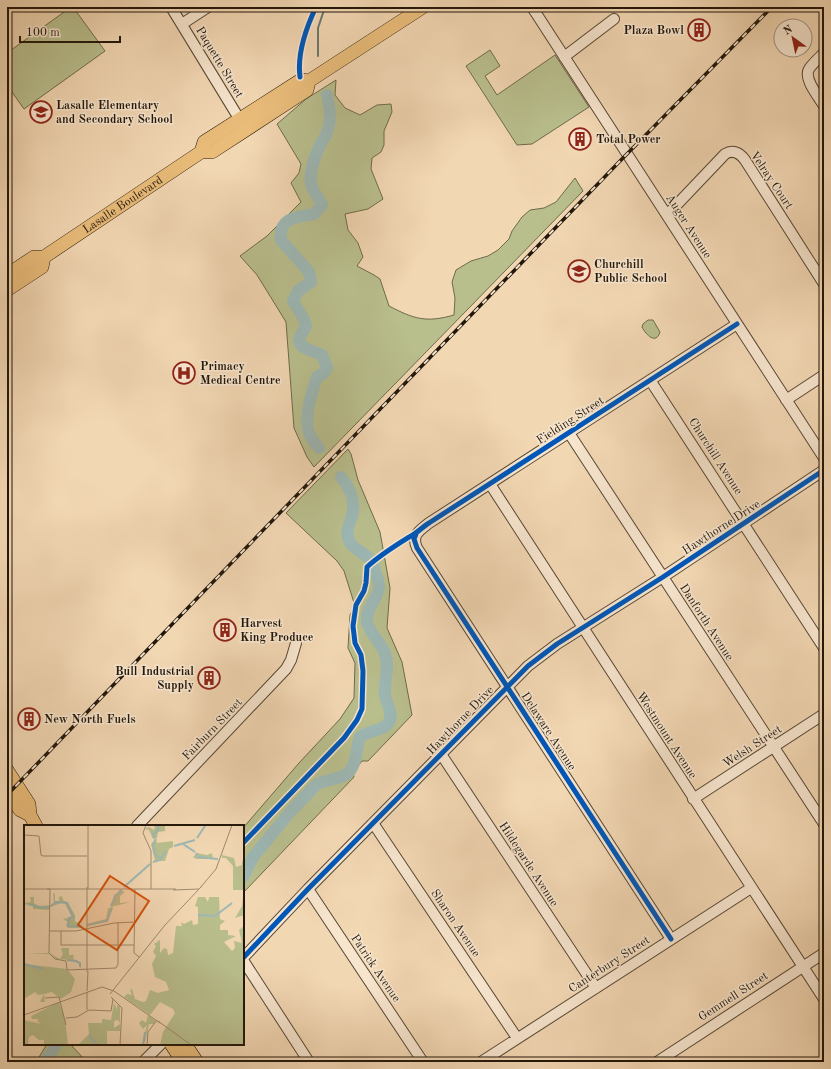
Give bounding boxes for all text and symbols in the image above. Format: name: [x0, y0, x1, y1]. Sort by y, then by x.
building icon: Plaza Bowl: [686, 17, 712, 43]
scale bar: [20, 18, 120, 44]
north arrow: [773, 18, 813, 58]
text: N: [782, 24, 795, 38]
street label: Paquette Street: [193, 25, 245, 100]
place label: Plaza Bowl: [623, 25, 684, 37]
text: 100 m: [26, 27, 60, 39]
school or university icon: Lasalle Elementary and Secondary School: [28, 99, 54, 125]
place label: Lasalle Elementary and Secondary School: [56, 100, 173, 126]
building icon: Total Power: [567, 126, 593, 152]
place label: Total Power: [596, 134, 661, 146]
street label: Velray Court: [748, 150, 795, 212]
street label: Lasalle Boulevard: [81, 174, 165, 236]
street label: Auger Avenue: [663, 192, 714, 261]
school or university icon: Churchill Public School: [566, 258, 592, 284]
place label: Churchill Public School: [594, 259, 667, 285]
hospital icon: Primacy Medical Centre: [171, 360, 197, 386]
place label: Primacy Medical Centre: [200, 361, 281, 387]
street label: Fielding Street: [535, 395, 606, 447]
street label: Churchill Avenue: [686, 416, 745, 497]
street label: Hawthorne Drive: [680, 498, 763, 557]
street label: Danforth Avenue: [677, 582, 736, 663]
building icon: Harvest King Produce: [212, 617, 238, 643]
place label: Harvest King Produce: [240, 618, 314, 644]
building icon: Bull Industrial Supply: [196, 665, 222, 691]
place label: Bull Industrial Supply: [115, 666, 194, 692]
street label: Hawthorne Drive: [425, 684, 497, 757]
street label: Delaware Avenue: [518, 690, 578, 773]
street label: Westmount Avenue: [634, 690, 699, 781]
street label: Fairburn Street: [180, 697, 245, 763]
building icon: New North Fuels: [16, 706, 42, 732]
place label: New North Fuels: [44, 714, 136, 726]
street label: Welsh Street: [721, 723, 784, 770]
street label: Hildegarde Avenue: [496, 820, 560, 909]
inset map: [24, 825, 244, 1045]
street label: Sharon Avenue: [428, 888, 482, 960]
street label: Patrick Avenue: [348, 933, 402, 1005]
street label: Canterbury Street: [567, 934, 652, 995]
street label: Gemmell Street: [697, 970, 771, 1024]

